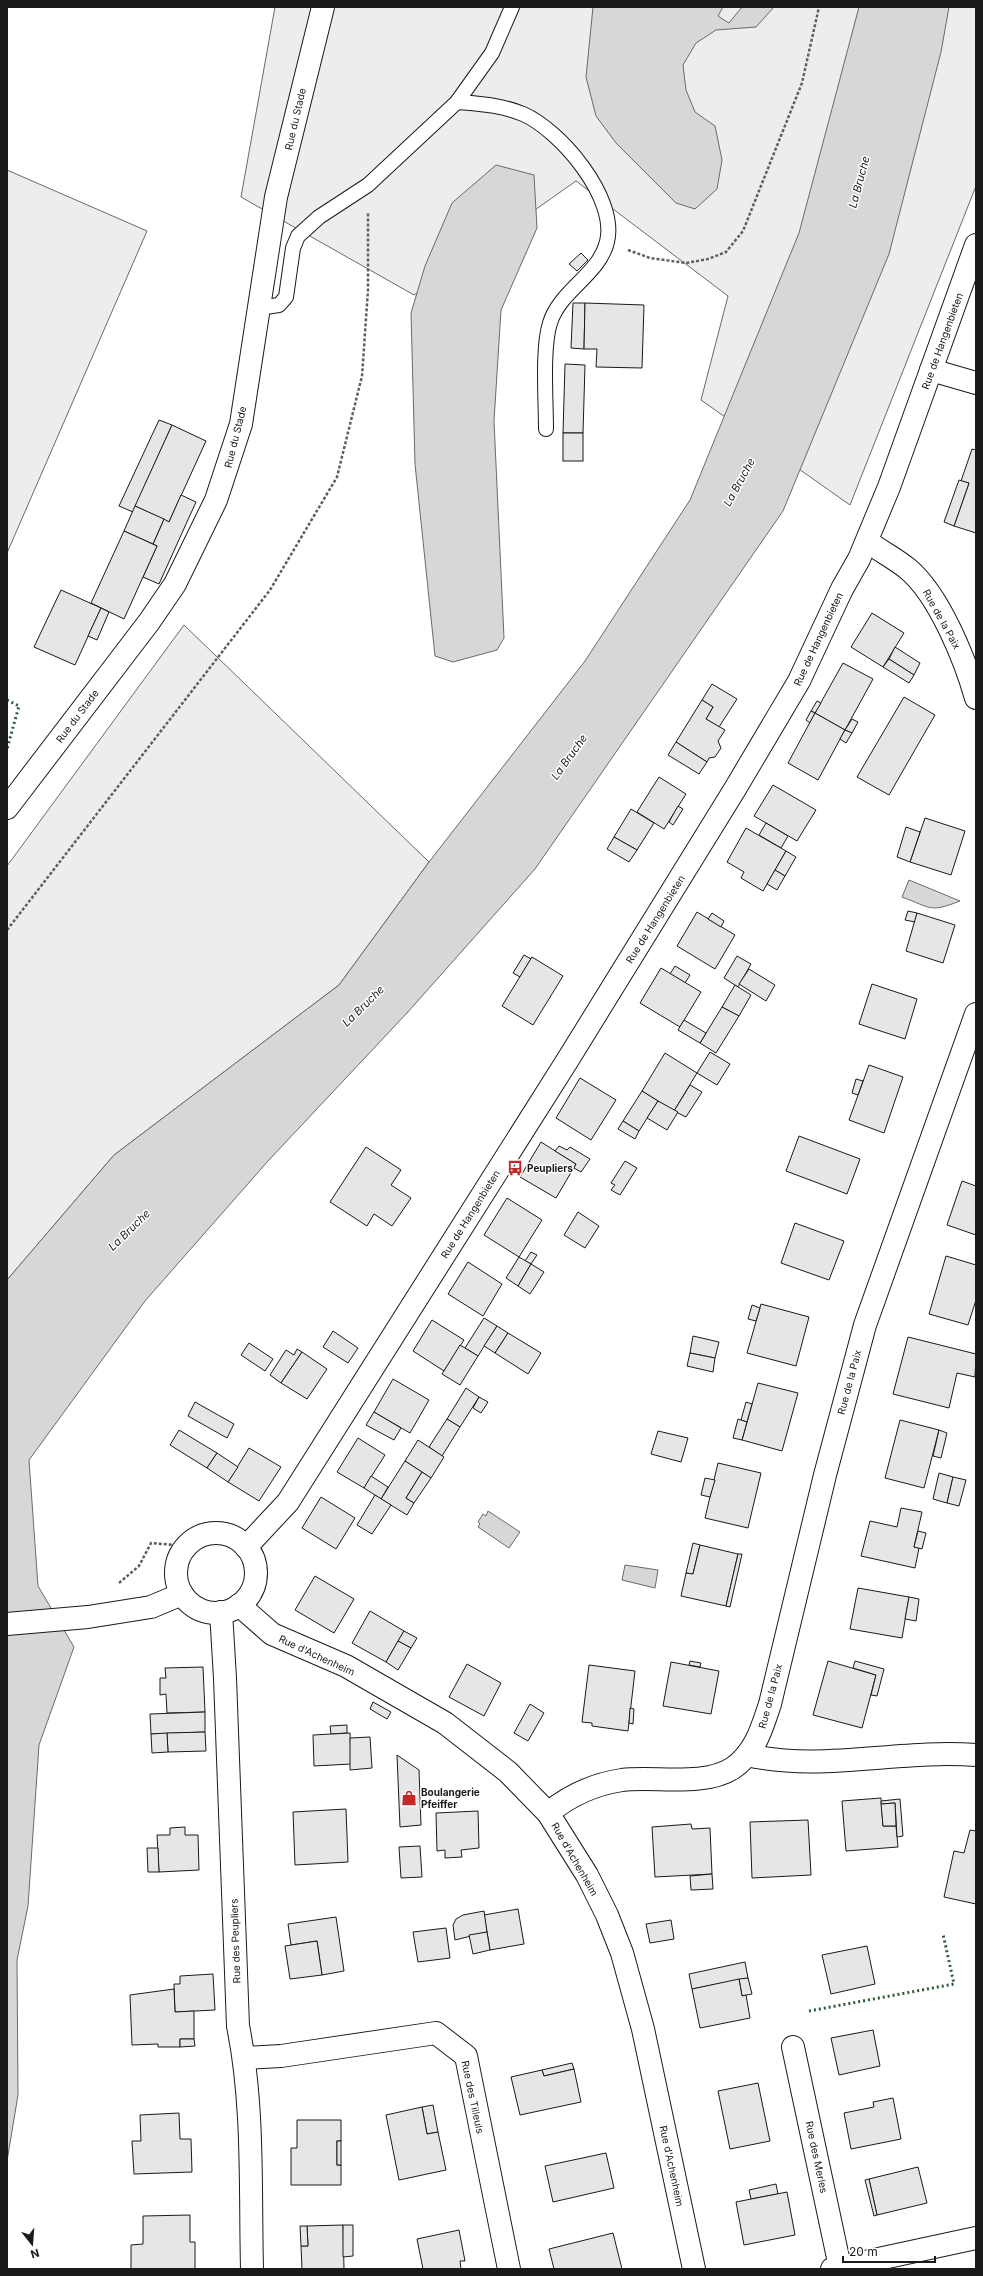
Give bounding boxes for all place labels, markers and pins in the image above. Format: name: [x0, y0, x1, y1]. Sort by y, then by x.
bus stop icon: Peupliers: [506, 1159, 524, 1177]
place label: Peupliers: [527, 1162, 573, 1174]
place label: Boulangerie Pfeiffer: [421, 1786, 480, 1810]
shop icon: Boulangerie Pfeiffer: [400, 1789, 418, 1807]

